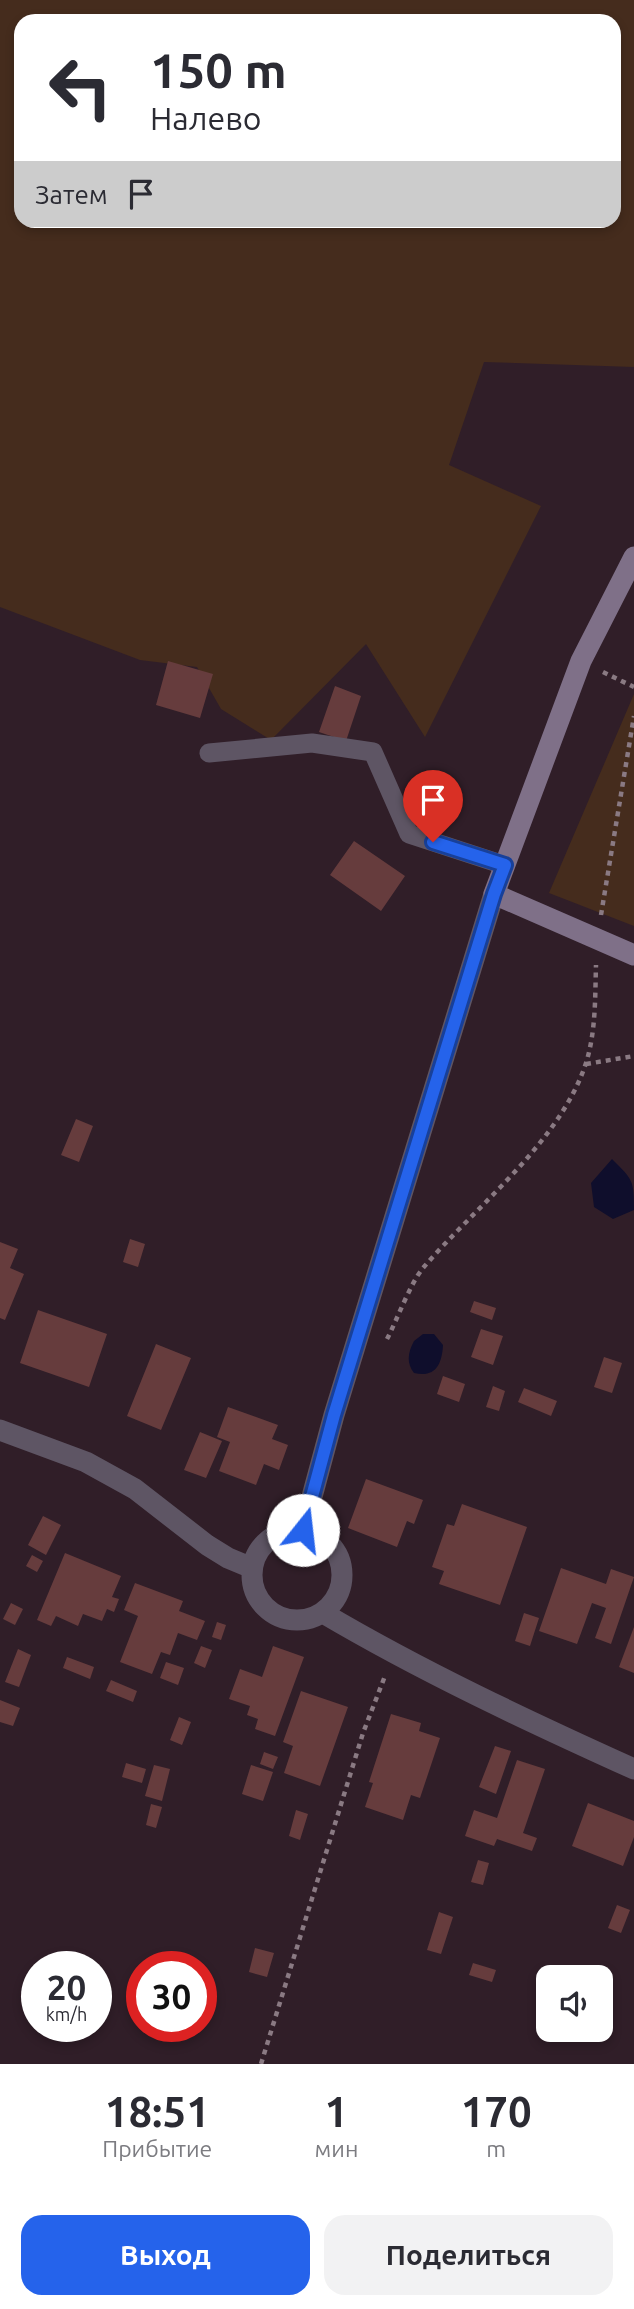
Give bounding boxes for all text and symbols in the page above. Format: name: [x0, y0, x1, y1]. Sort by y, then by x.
icon: left: [35, 42, 126, 133]
text: 150 m: [150, 42, 287, 97]
text: Налево: [150, 100, 262, 136]
icon: arrive: [122, 175, 160, 213]
text: Затем: [35, 180, 108, 209]
pin: [403, 770, 463, 842]
icon: arrive: [414, 781, 452, 819]
position arrow: [266, 1493, 340, 1567]
speed limit sign: 30: [126, 1951, 217, 2042]
map controls: [536, 1965, 613, 2042]
button: sound: [536, 1965, 613, 2042]
text: 20: [47, 1967, 86, 2007]
text: km/h: [46, 2004, 87, 2024]
text: 18:51: [105, 2088, 210, 2135]
text: 1: [325, 2088, 348, 2135]
text: 170: [461, 2088, 532, 2135]
text: Прибытие: [102, 2136, 212, 2161]
text: мин: [315, 2136, 358, 2161]
text: m: [486, 2136, 506, 2161]
button: Выход: [21, 2215, 310, 2295]
button: Поделиться: [324, 2215, 613, 2295]

